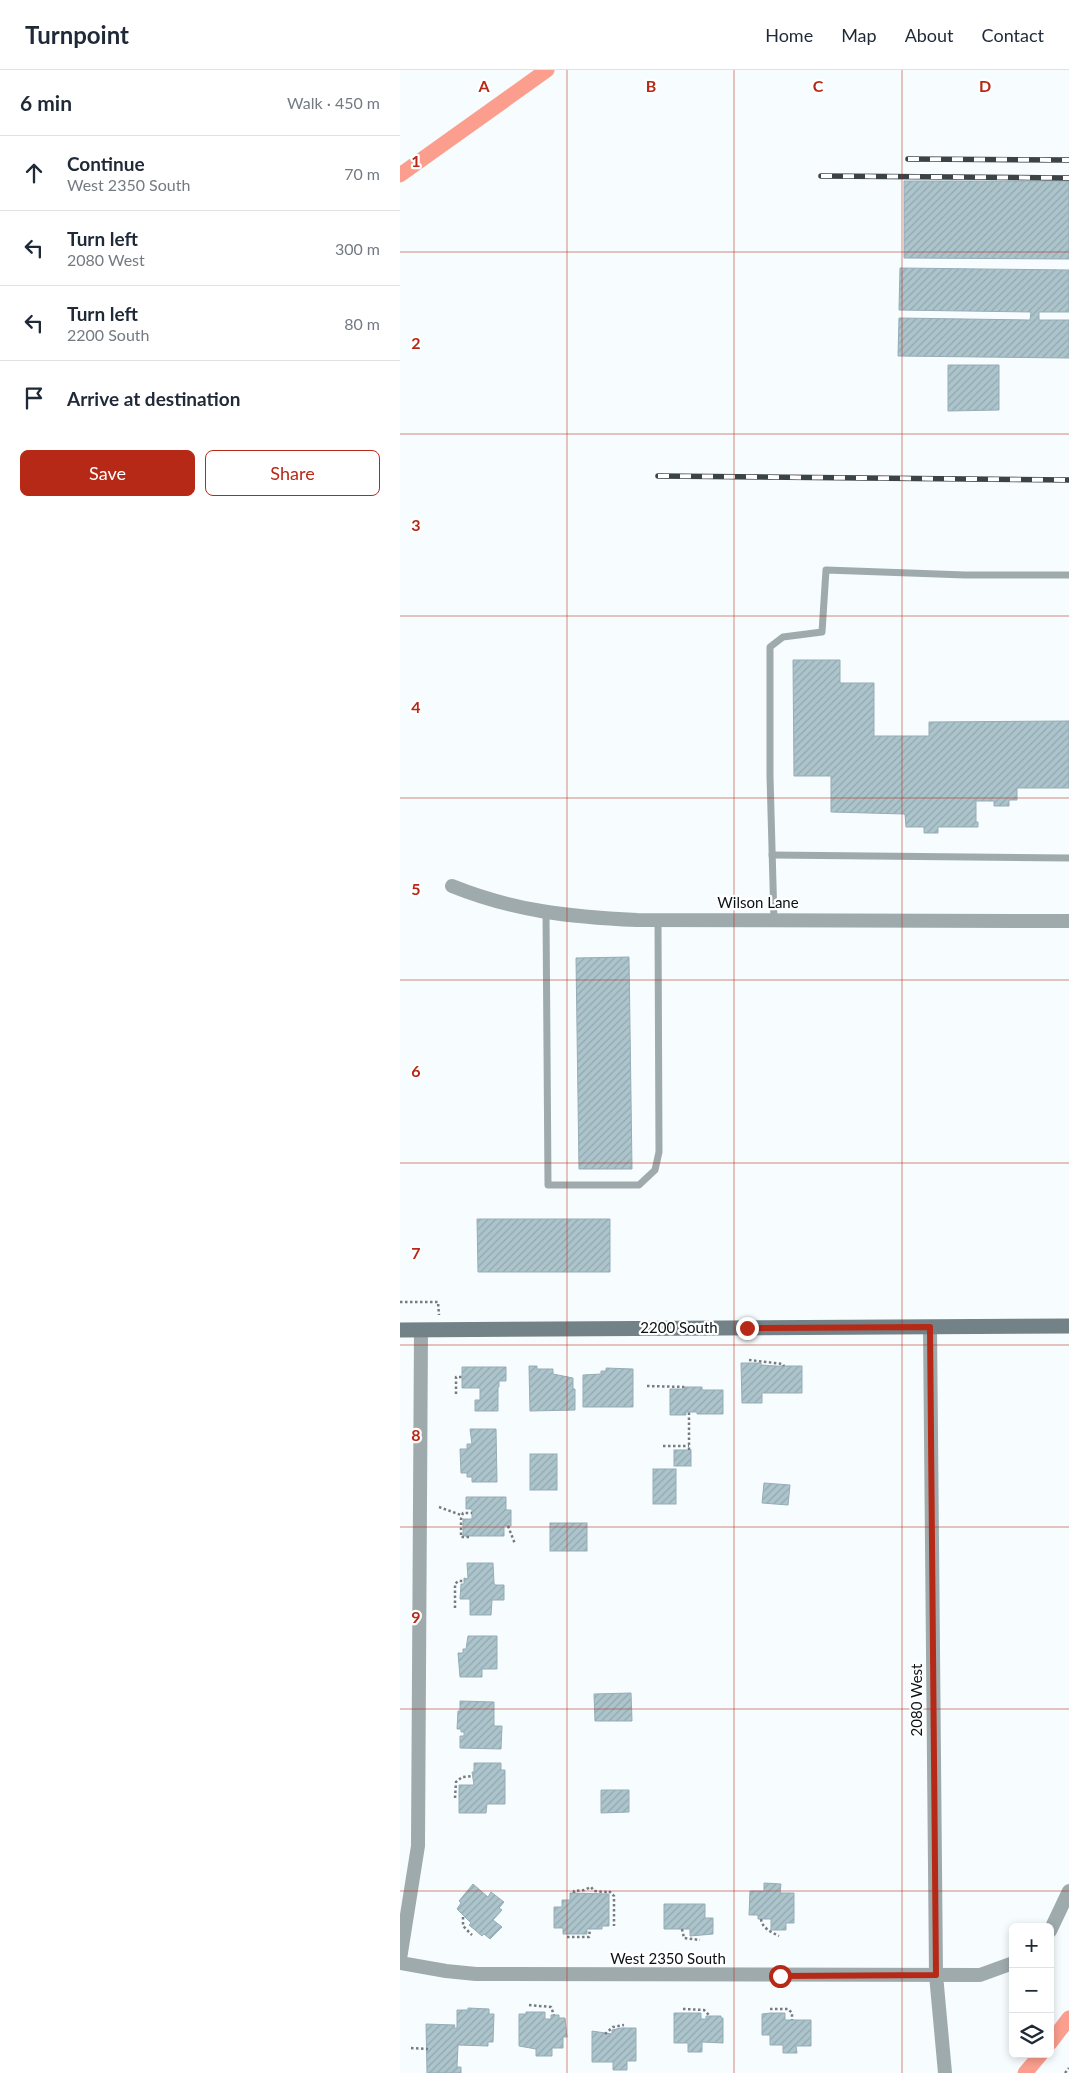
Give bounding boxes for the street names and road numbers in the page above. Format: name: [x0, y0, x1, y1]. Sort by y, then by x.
street label: Wilson Lane: [717, 893, 799, 911]
street label: 2200 South: [640, 1318, 718, 1336]
street label: 2080 West: [907, 1663, 925, 1736]
street label: West 2350 South: [610, 1949, 726, 1967]

